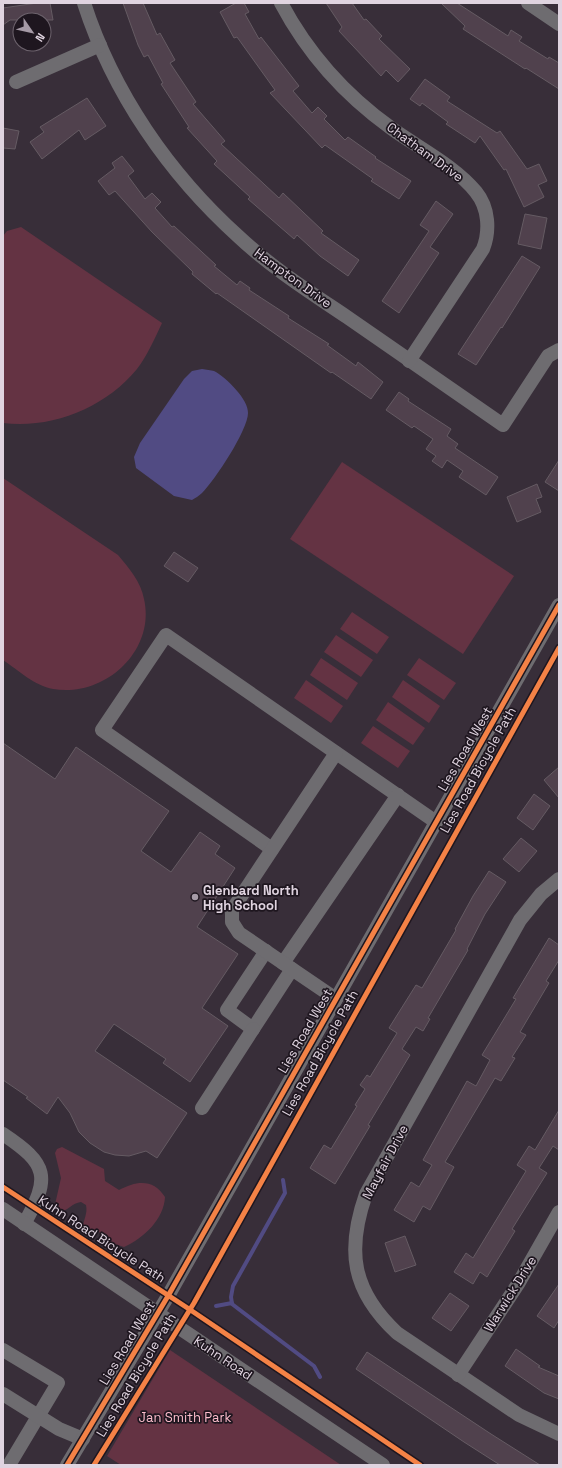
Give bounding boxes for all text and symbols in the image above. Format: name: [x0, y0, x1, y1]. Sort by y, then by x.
north arrow: [12, 12, 52, 52]
text: N: [32, 31, 48, 45]
street label: Chatham Drive: [383, 119, 467, 185]
street label: Hampton Drive: [251, 244, 335, 312]
street label: Lies Road West: [434, 704, 496, 794]
street label: Lies Road Bicycle Path: [436, 704, 520, 836]
place label: Glenbard North High School: [203, 882, 299, 914]
marker: Glenbard North High School: [190, 892, 200, 902]
street label: Lies Road West: [274, 986, 336, 1076]
street label: Lies Road Bicycle Path: [278, 987, 362, 1119]
street label: Mayfair Drive: [358, 1122, 412, 1202]
street label: Kuhn Road Bicycle Path: [35, 1191, 169, 1287]
street label: Warwick Drive: [480, 1253, 540, 1335]
street label: Lies Road West: [95, 1298, 159, 1388]
street label: Lies Road Bicycle Path: [92, 1310, 180, 1440]
street label: Kuhn Road: [190, 1332, 256, 1384]
park label: Jan Smith Park: [139, 1409, 231, 1426]

